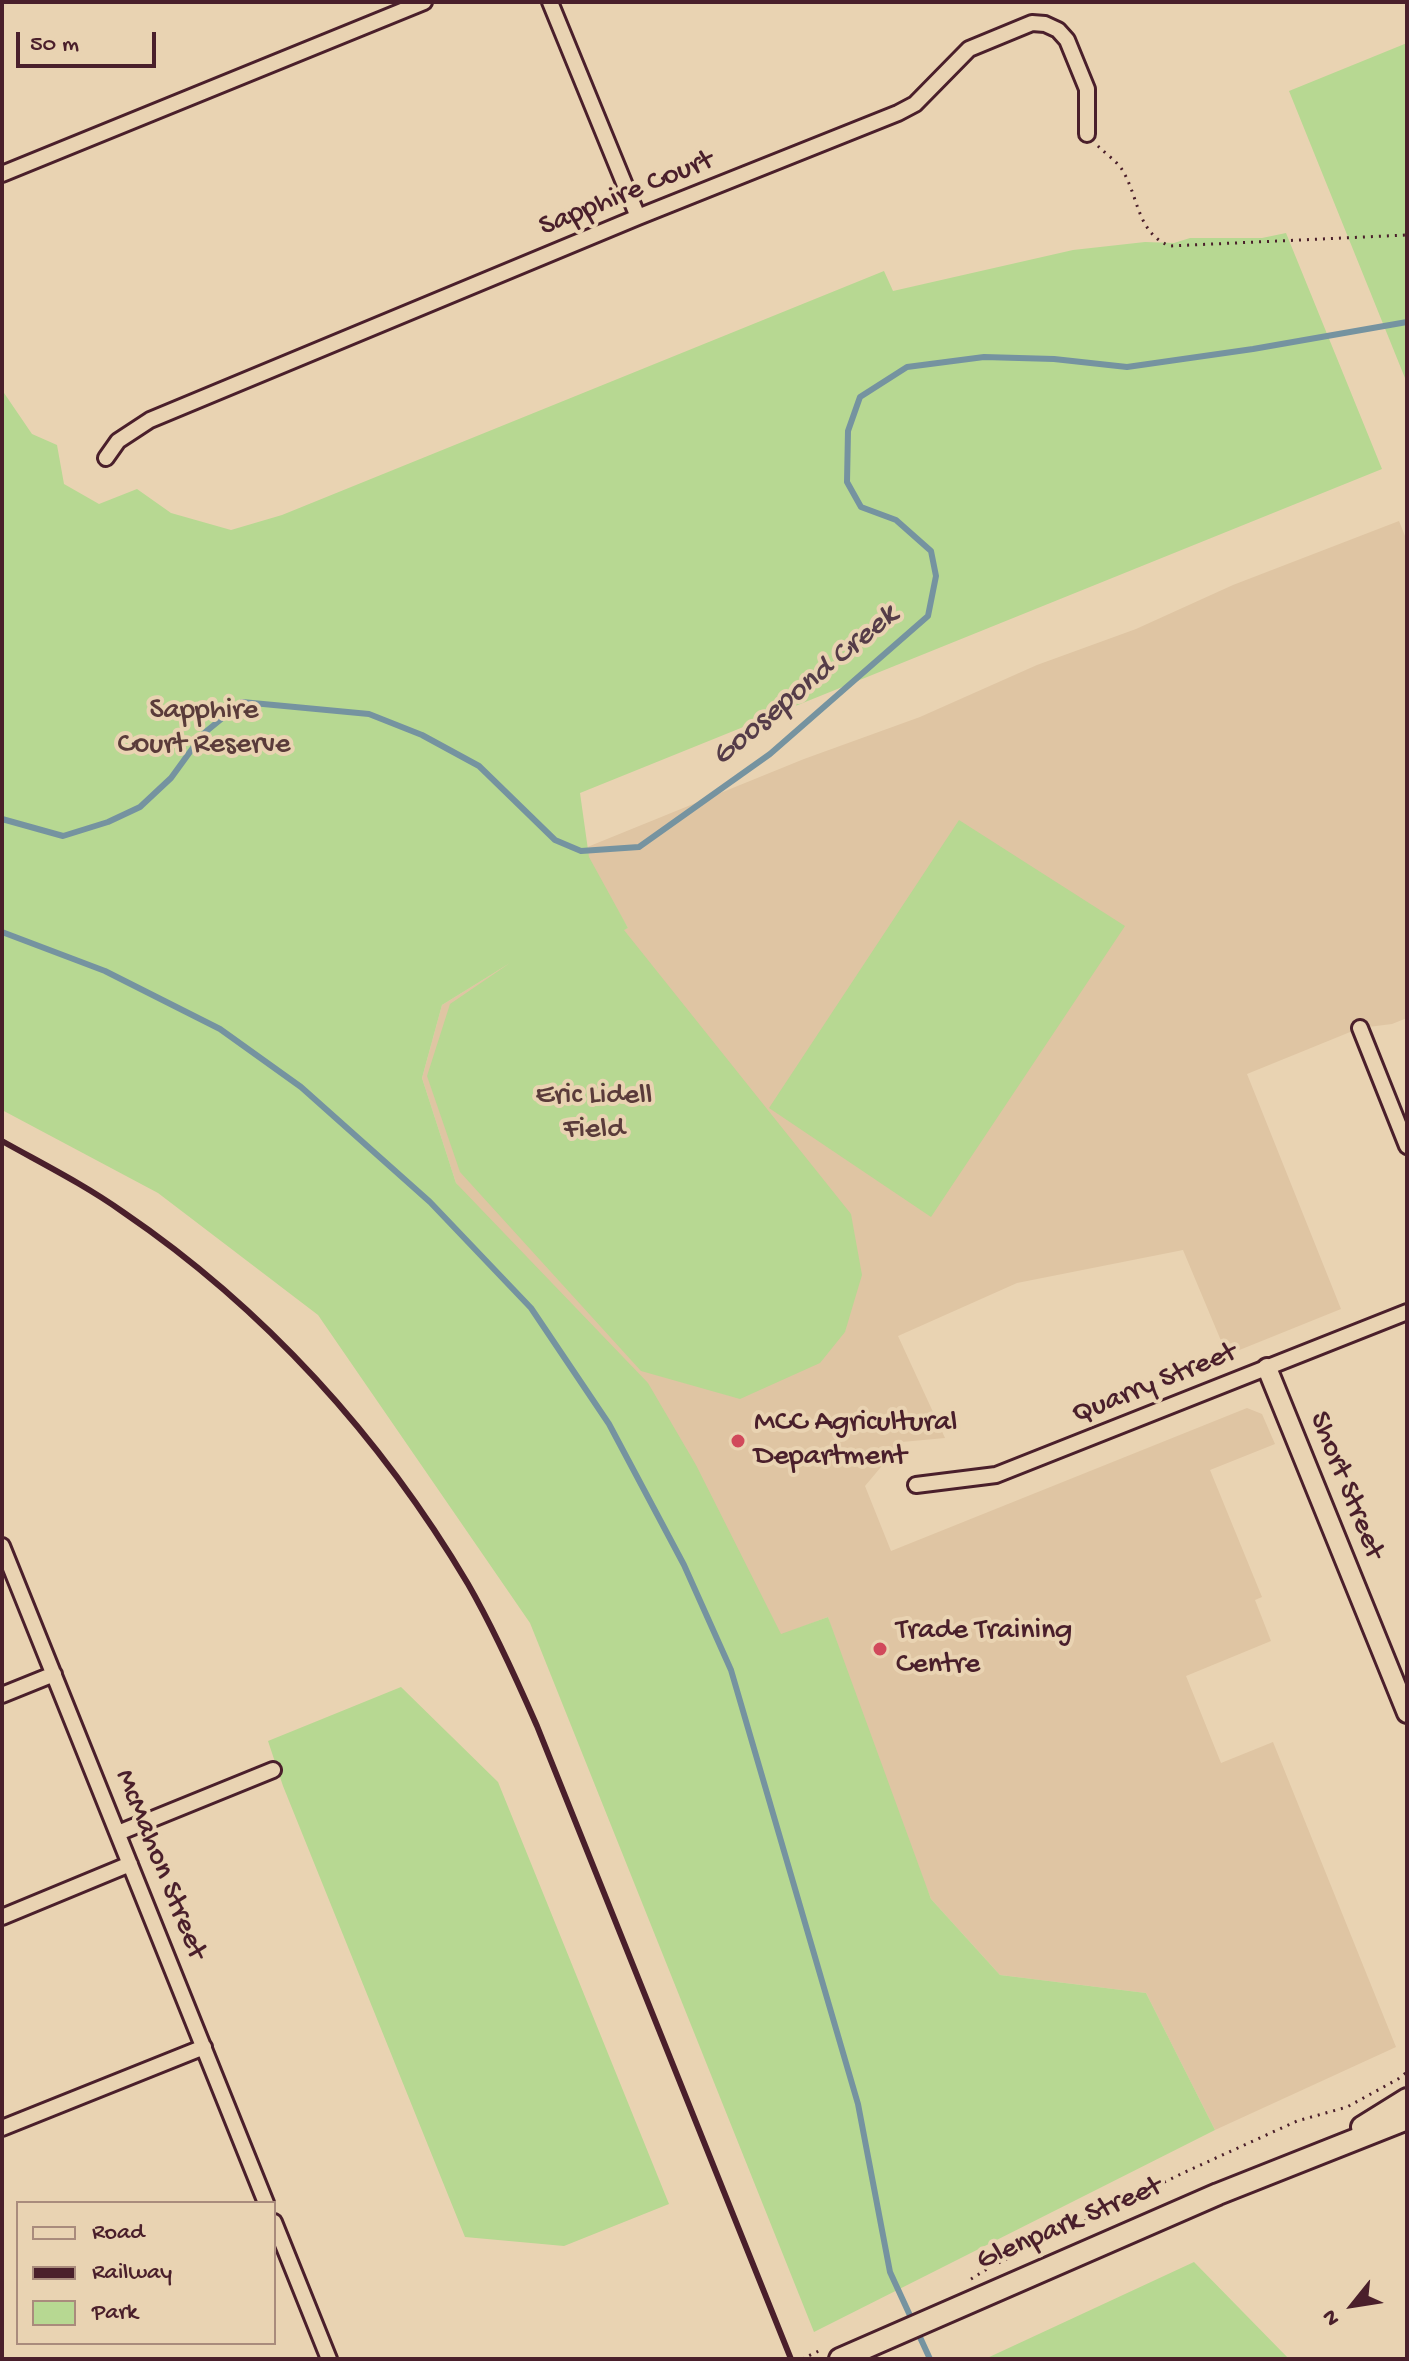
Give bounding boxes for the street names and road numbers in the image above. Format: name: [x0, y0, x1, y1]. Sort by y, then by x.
street label: Sapphire Court: [535, 144, 719, 246]
street label: Quarry Street: [1068, 1336, 1242, 1434]
street label: Short Street: [1299, 1407, 1391, 1565]
street label: McMahon Street: [105, 1765, 213, 1965]
street label: Glenpark Street: [972, 2170, 1168, 2280]

